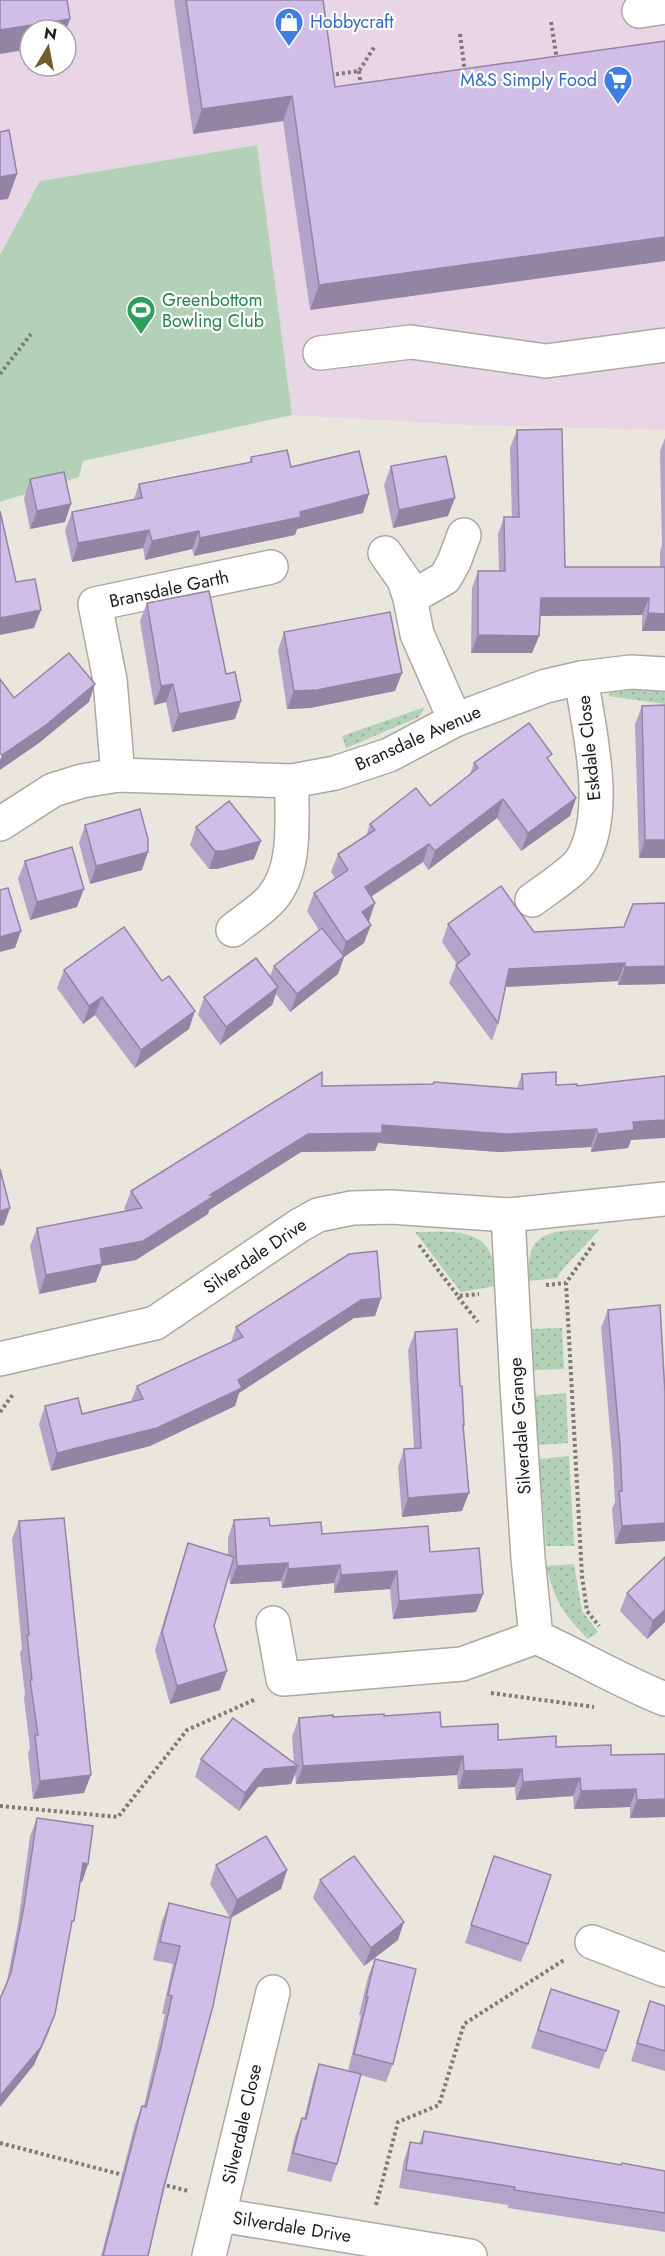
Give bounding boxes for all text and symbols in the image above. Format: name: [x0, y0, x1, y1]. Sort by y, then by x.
shop icon: Hobbycraft: [273, 6, 305, 48]
place label: Hobbycraft: [310, 9, 394, 35]
north arrow: [18, 18, 78, 78]
text: N: [42, 21, 59, 46]
supermarket icon: M&S Simply Food: [602, 64, 634, 106]
place label: M&S Simply Food: [460, 67, 597, 93]
place label: Greenbottom Bowling Club: [162, 287, 264, 334]
sports icon: Greenbottom Bowling Club: [125, 294, 157, 336]
street label: Bransdale Garth: [107, 564, 231, 614]
street label: Eskdale Close: [571, 694, 607, 802]
street label: Bransdale Avenue: [351, 699, 485, 777]
street label: Silverdale Drive: [198, 1212, 312, 1300]
street label: Silverdale Grange: [502, 1357, 538, 1495]
street label: Silverdale Close: [216, 2061, 268, 2187]
street label: Silverdale Drive: [231, 2205, 353, 2249]

